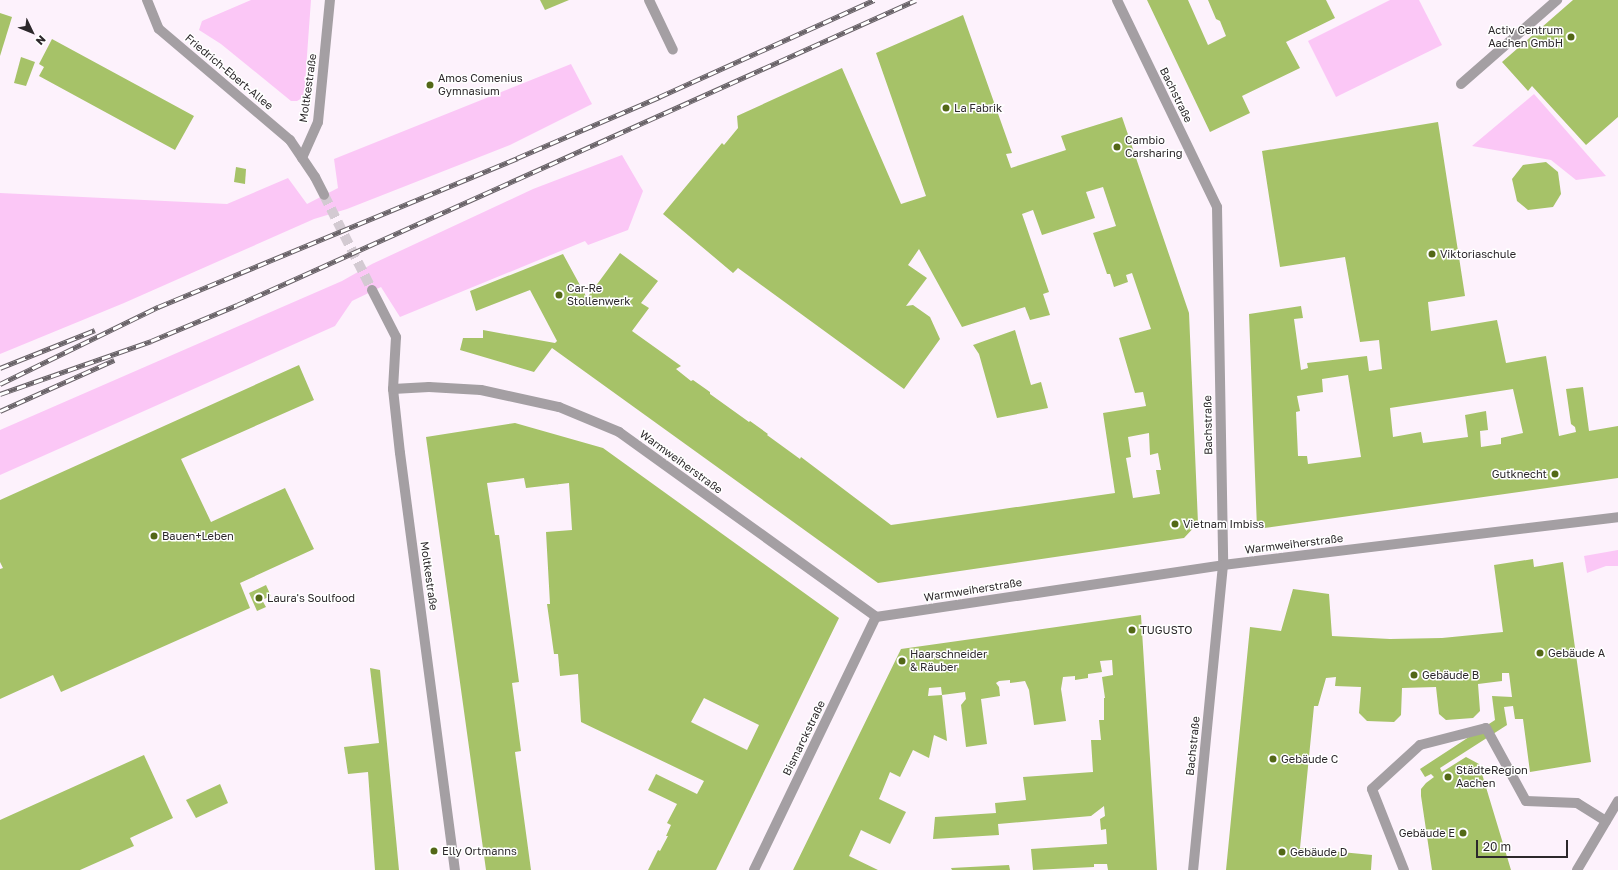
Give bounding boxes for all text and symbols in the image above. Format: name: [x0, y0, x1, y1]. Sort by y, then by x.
north arrow: [12, 12, 52, 52]
place label: Activ Centrum Aachen GmbH: [1488, 24, 1563, 50]
street label: Friedrich-Ebert-Allee: [182, 31, 276, 113]
marker: Activ Centrum Aachen GmbH: [1566, 32, 1576, 42]
text: N: [34, 33, 49, 48]
street label: Moltkestraße: [297, 53, 319, 123]
street label: Bachstraße: [1157, 65, 1195, 125]
place label: Amos Comenius Gymnasium: [438, 72, 523, 98]
marker: Amos Comenius Gymnasium: [425, 80, 435, 90]
place label: La Fabrik: [954, 101, 1002, 115]
marker: La Fabrik: [941, 103, 951, 113]
place label: Cambio Carsharing: [1125, 134, 1183, 160]
marker: Cambio Carsharing: [1112, 142, 1122, 152]
place label: Viktoriaschule: [1440, 247, 1516, 261]
marker: Viktoriaschule: [1427, 249, 1437, 259]
place label: Car-Re Stollenwerk: [567, 282, 630, 308]
marker: Car-Re Stollenwerk: [554, 290, 564, 300]
street label: Bachstraße: [1201, 395, 1215, 455]
street label: Warmweiherstraße: [637, 428, 725, 496]
place label: Gutknecht: [1492, 467, 1547, 481]
marker: Gutknecht: [1550, 469, 1560, 479]
place label: Vietnam Imbiss: [1183, 517, 1264, 531]
marker: Vietnam Imbiss: [1170, 519, 1180, 529]
place label: Bauen+Leben: [162, 529, 234, 543]
marker: Bauen+Leben: [149, 531, 159, 541]
street label: Warmweiherstraße: [1244, 531, 1344, 557]
street label: Moltkestraße: [418, 541, 440, 611]
street label: Warmweiherstraße: [923, 576, 1023, 604]
place label: Laura's Soulfood: [267, 591, 355, 605]
marker: Laura's Soulfood: [254, 593, 264, 603]
place label: TUGUSTO: [1140, 623, 1192, 637]
marker: TUGUSTO: [1127, 625, 1137, 635]
place label: Gebäude A: [1548, 646, 1605, 660]
place label: Haarschneider & Räuber: [910, 648, 987, 674]
marker: Gebäude A: [1535, 648, 1545, 658]
marker: Haarschneider & Räuber: [897, 656, 907, 666]
place label: Gebäude B: [1422, 668, 1479, 682]
marker: Gebäude B: [1409, 670, 1419, 680]
street label: Bismarckstraße: [780, 698, 828, 778]
street label: Bachstraße: [1183, 716, 1203, 776]
place label: Gebäude C: [1281, 752, 1338, 766]
marker: Gebäude C: [1268, 754, 1278, 764]
place label: StädteRegion Aachen: [1456, 764, 1528, 790]
marker: StädteRegion Aachen: [1443, 772, 1453, 782]
place label: Gebäude E: [1399, 826, 1455, 840]
marker: Gebäude E: [1458, 828, 1468, 838]
scale bar: [1478, 832, 1570, 858]
text: 20 m: [1483, 839, 1511, 854]
place label: Elly Ortmanns: [442, 844, 517, 858]
place label: Gebäude D: [1290, 845, 1347, 859]
marker: Elly Ortmanns: [429, 846, 439, 856]
marker: Gebäude D: [1277, 847, 1287, 857]

